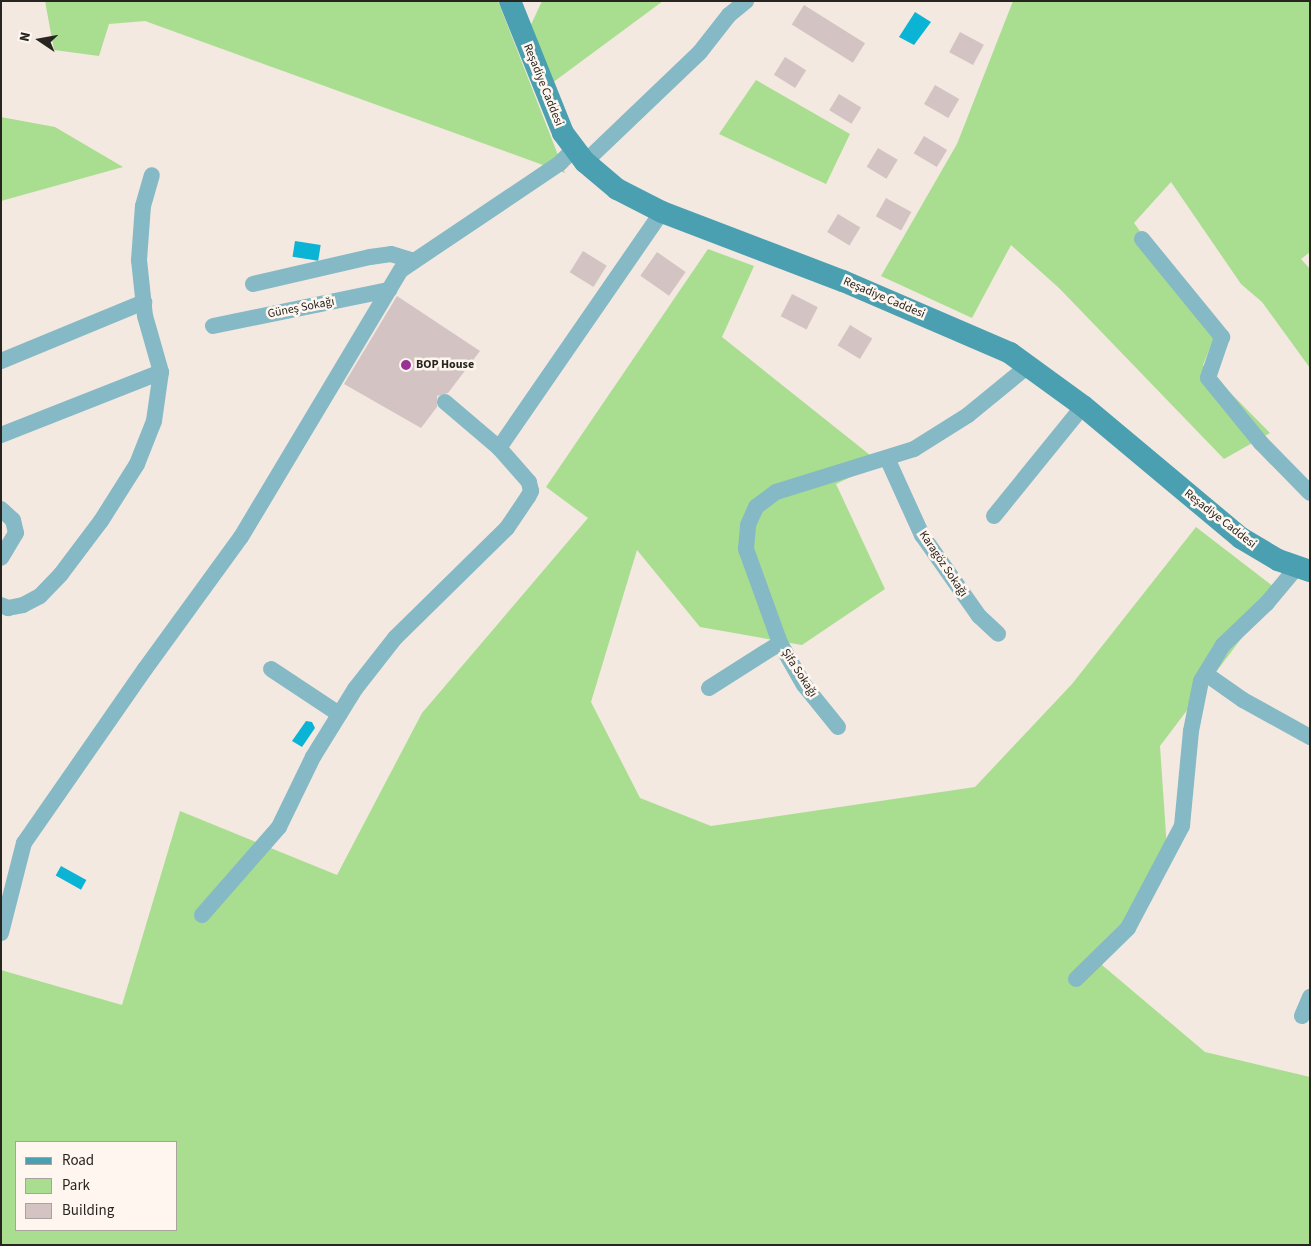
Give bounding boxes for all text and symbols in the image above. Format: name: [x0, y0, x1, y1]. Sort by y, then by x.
north arrow: [15, 15, 65, 65]
text: N: [15, 30, 36, 44]
street label: Reşadiye Caddesi: [520, 42, 566, 128]
street label: Reşadiye Caddesi: [841, 274, 927, 322]
street label: Güneş Sokağı: [266, 294, 336, 322]
place label: BOP House: [416, 358, 474, 372]
marker: BOP House: [400, 359, 412, 371]
street label: Reşadiye Caddesi: [1181, 486, 1259, 552]
street label: Karagöz Sokağı: [916, 528, 970, 600]
street label: Şifa Sokağı: [778, 646, 820, 700]
legend: [15, 1141, 178, 1231]
text: Road: [62, 1150, 94, 1171]
text: Park: [62, 1175, 90, 1196]
text: Building: [62, 1200, 114, 1221]

